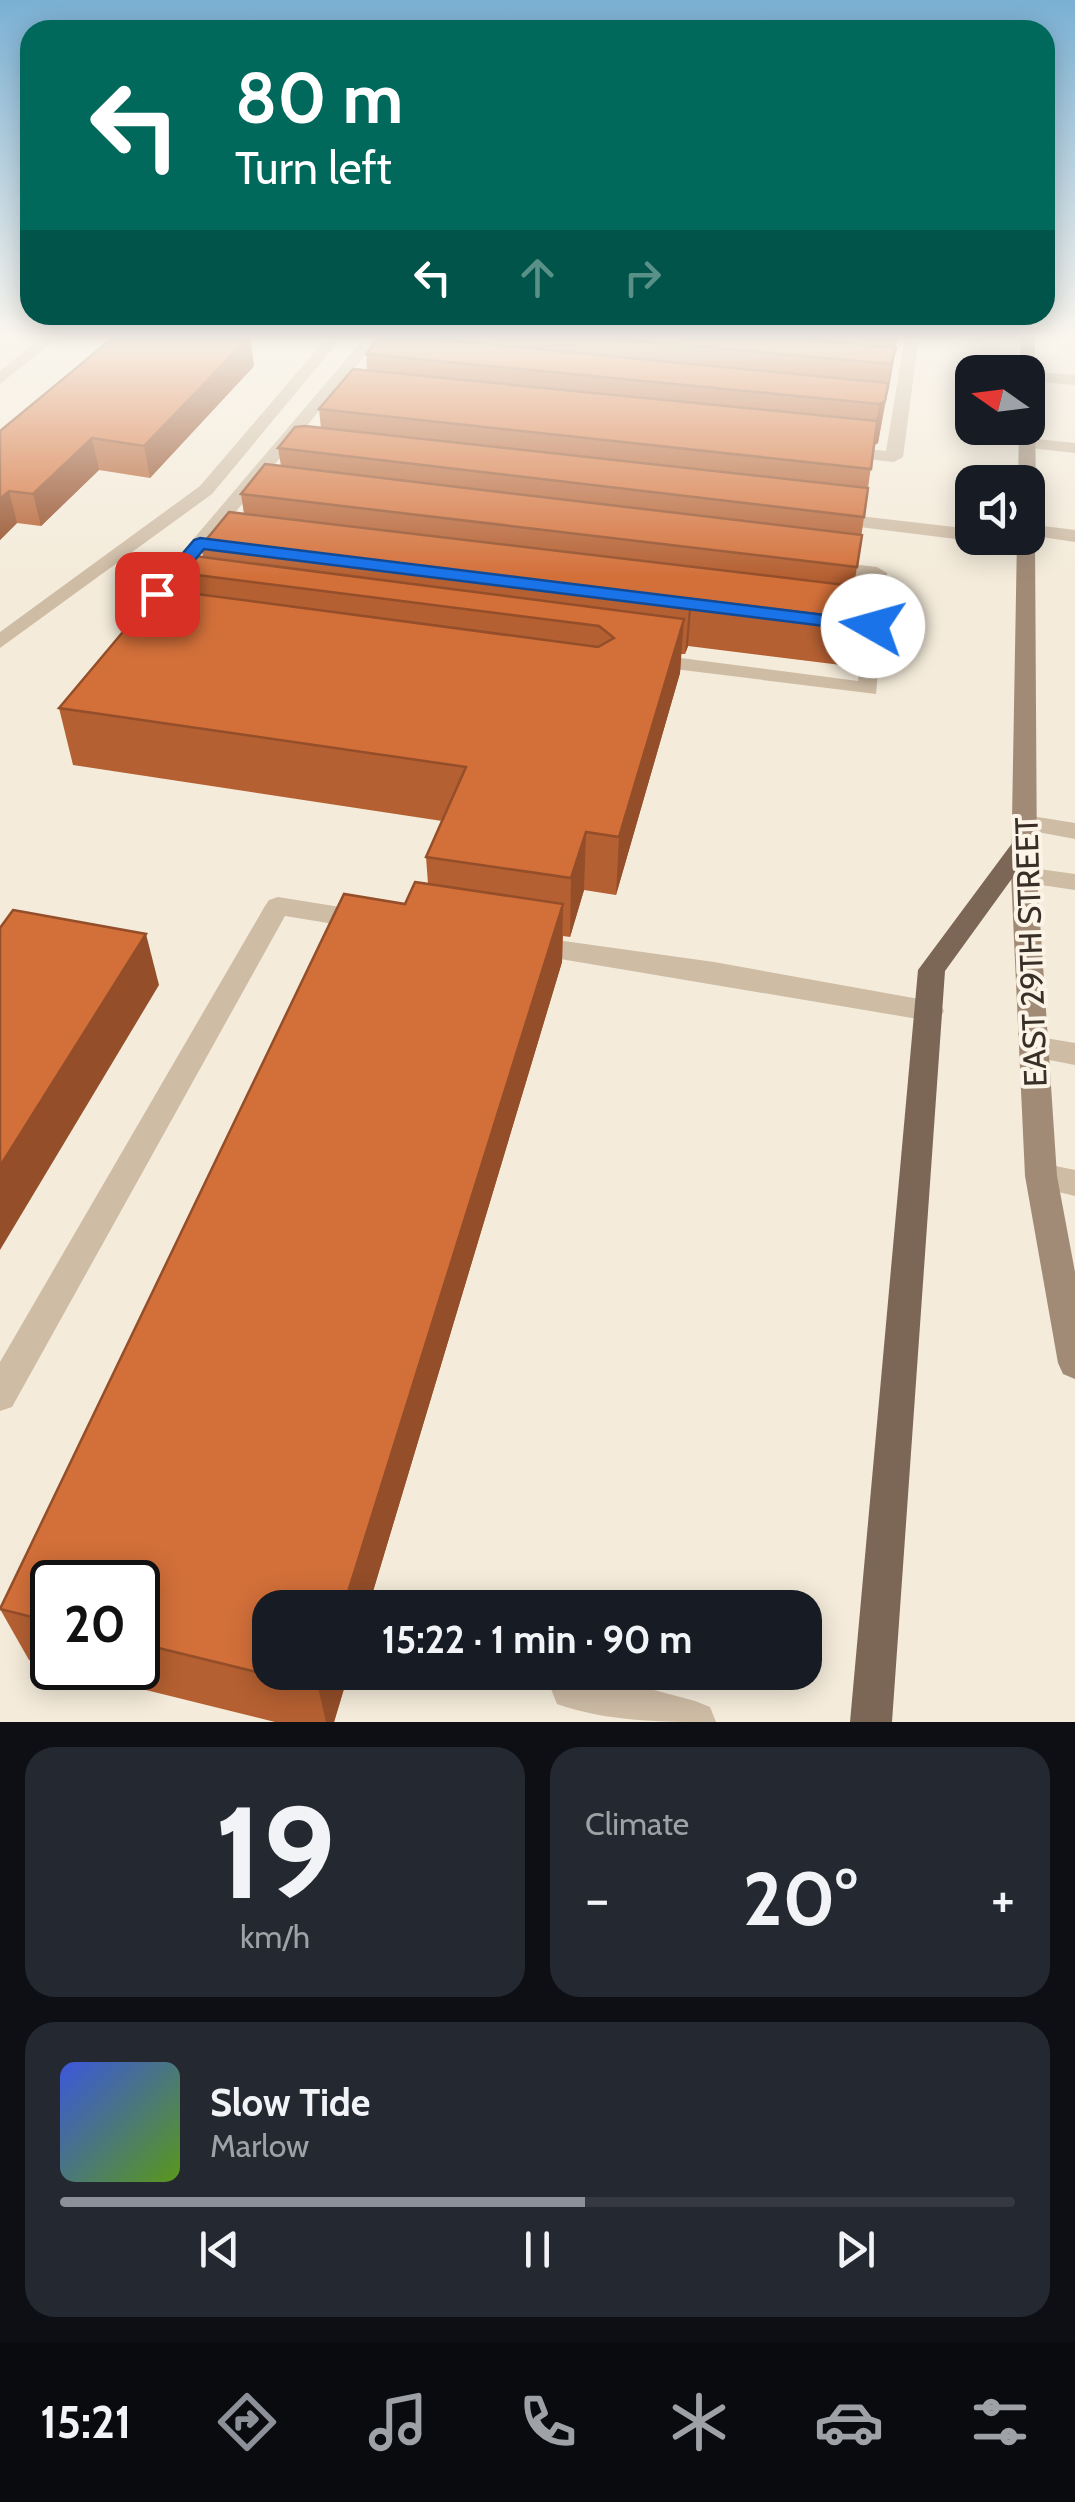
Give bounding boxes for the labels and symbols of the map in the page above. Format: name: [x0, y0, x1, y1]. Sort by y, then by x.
north arrow: [955, 355, 1045, 445]
pin: [115, 552, 200, 637]
position arrow: [821, 574, 925, 678]
street label: EAST 29TH STREET: [1006, 817, 1055, 1087]
speed limit sign: 20: [30, 1560, 160, 1690]

